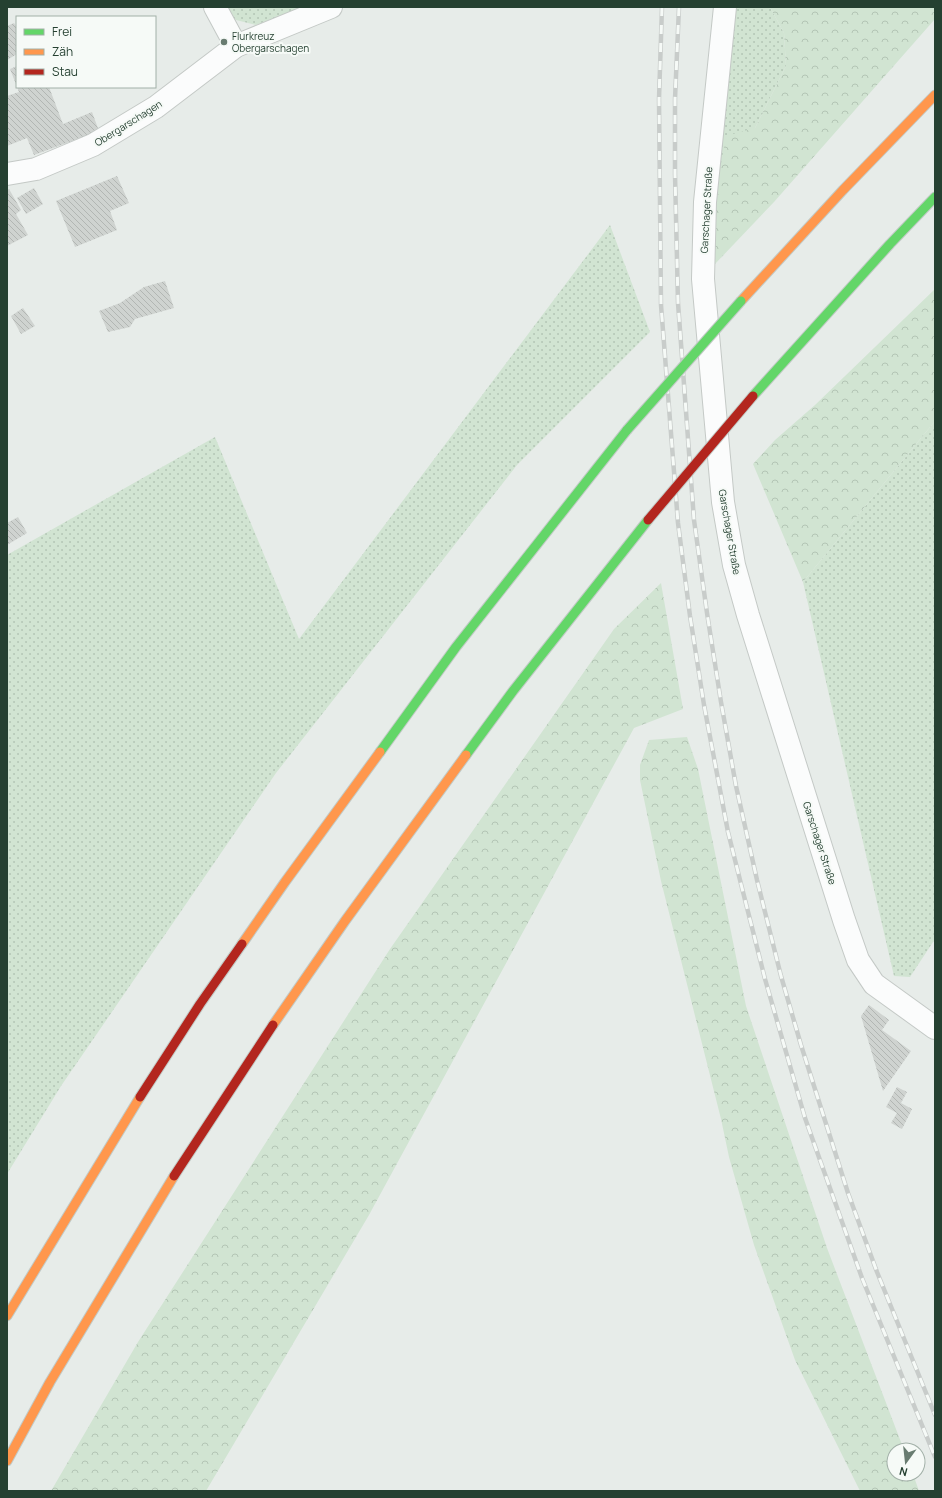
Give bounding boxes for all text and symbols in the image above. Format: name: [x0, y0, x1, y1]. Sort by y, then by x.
legend: [16, 16, 156, 88]
text: Frei: [52, 23, 72, 40]
place label: Flurkreuz Obergarschagen: [232, 29, 309, 55]
marker: Flurkreuz Obergarschagen: [219, 37, 229, 47]
text: Zäh: [52, 43, 73, 60]
text: Stau: [52, 63, 78, 80]
street label: Obergarschagen: [92, 97, 164, 149]
street label: Garschager Straße: [697, 166, 715, 254]
street label: Garschager Straße: [716, 488, 744, 576]
street label: Garschager Straße: [800, 800, 840, 887]
north arrow: [886, 1442, 926, 1482]
text: N: [897, 1464, 909, 1480]

